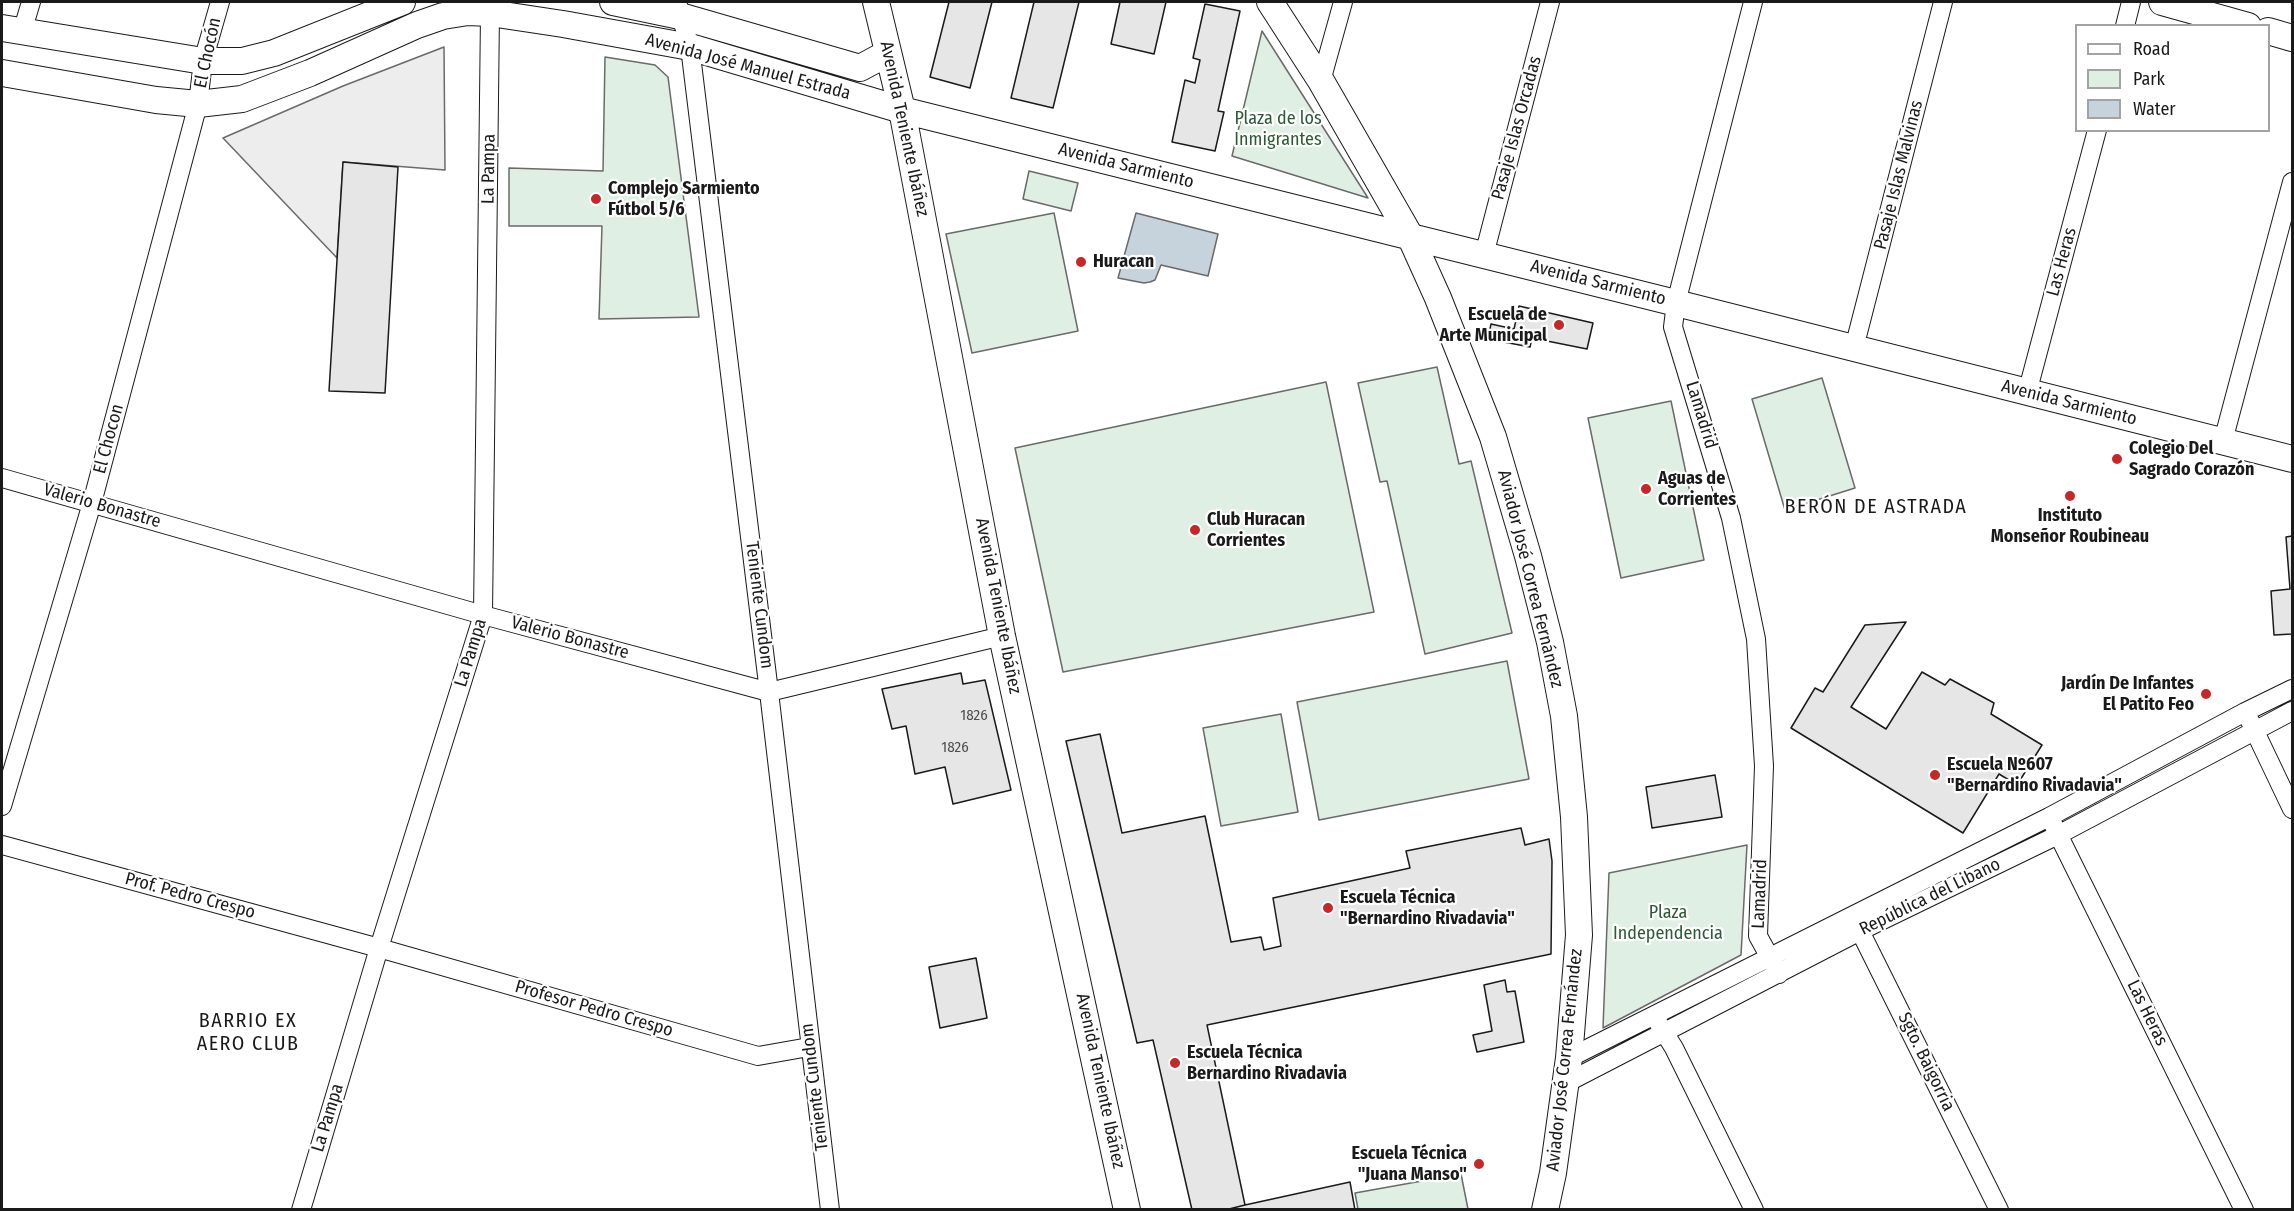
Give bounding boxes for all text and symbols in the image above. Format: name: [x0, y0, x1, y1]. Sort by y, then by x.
street label: El Chocón: [190, 16, 226, 90]
legend: [2075, 24, 2270, 132]
street label: Avenida José Manuel Estrada: [643, 29, 853, 105]
text: Road: [2133, 38, 2170, 60]
street label: Avenida Teniente Ibáñez: [875, 39, 933, 219]
street label: Pasaje Islas Orcadas: [1487, 54, 1547, 202]
text: Park: [2133, 68, 2165, 90]
street label: Pasaje Islas Malvinas: [1870, 98, 1928, 252]
text: Water: [2133, 98, 2176, 120]
park label: Plaza de los Inmigrantes: [1234, 108, 1322, 150]
street label: La Pampa: [478, 134, 500, 204]
street label: Avenida Sarmiento: [1056, 139, 1196, 193]
place label: Complejo Sarmiento Fútbol 5/6: [608, 178, 760, 220]
marker: Complejo Sarmiento Fútbol 5/6: [589, 192, 603, 206]
street label: Las Heras: [2042, 225, 2082, 299]
place label: Huracan: [1093, 251, 1154, 273]
marker: Huracan: [1074, 255, 1088, 269]
street label: Avenida Sarmiento: [1528, 256, 1668, 310]
place label: Escuela de Arte Municipal: [1440, 304, 1547, 346]
marker: Escuela de Arte Municipal: [1552, 318, 1566, 332]
street label: Avenida Sarmiento: [1999, 376, 2139, 430]
street label: Lamadrid: [1681, 379, 1721, 451]
street label: El Chocon: [89, 402, 129, 476]
place label: Colegio Del Sagrado Corazón: [2129, 438, 2254, 480]
marker: Colegio Del Sagrado Corazón: [2110, 452, 2124, 466]
street label: Aviador José Correa Fernández: [1492, 468, 1568, 690]
place label: Aguas de Corrientes: [1658, 468, 1736, 510]
street label: Valerio Bonastre: [41, 479, 163, 533]
marker: Aguas de Corrientes: [1639, 482, 1653, 496]
marker: Instituto Monseñor Roubineau: [2063, 489, 2077, 503]
district label: BERÓN DE ASTRADA: [1785, 495, 1967, 519]
place label: Instituto Monseñor Roubineau: [1991, 505, 2149, 548]
place label: Club Huracan Corrientes: [1207, 509, 1305, 552]
street label: Avenida Teniente Ibáñez: [970, 516, 1026, 696]
marker: Club Huracan Corrientes: [1188, 523, 1202, 537]
street label: Teniente Cundom: [740, 540, 778, 670]
street label: Valerio Bonastre: [509, 612, 631, 664]
street label: La Pampa: [450, 616, 492, 690]
place label: Jardín De Infantes El Patito Feo: [2061, 673, 2194, 716]
marker: Jardín De Infantes El Patito Feo: [2199, 687, 2213, 701]
house number: 1826: [960, 707, 988, 725]
house number: 1826: [941, 739, 969, 757]
place label: Escuela Nº607 "Bernardino Rivadavia": [1947, 754, 2122, 796]
marker: Escuela Nº607 "Bernardino Rivadavia": [1928, 768, 1942, 782]
street label: República del Libano: [1856, 854, 2004, 940]
street label: Lamadrid: [1748, 859, 1772, 929]
street label: Prof. Pedro Crespo: [122, 868, 258, 924]
place label: Escuela Técnica "Bernardino Rivadavia": [1340, 887, 1515, 930]
marker: Escuela Técnica "Bernardino Rivadavia": [1321, 901, 1335, 915]
park label: Plaza Independencia: [1613, 902, 1723, 944]
street label: Aviador José Correa Fernández: [1543, 948, 1587, 1172]
street label: Profesor Pedro Crespo: [513, 976, 675, 1042]
street label: Las Heras: [2122, 977, 2172, 1049]
street label: Avenida Teniente Ibáñez: [1071, 991, 1129, 1171]
district label: BARRIO EX AERO CLUB: [197, 1009, 299, 1056]
street label: Sgto. Baigorria: [1893, 1009, 1959, 1115]
street label: Teniente Cundom: [796, 1022, 834, 1152]
place label: Escuela Técnica Bernardino Rivadavia: [1187, 1042, 1347, 1084]
marker: Escuela Técnica Bernardino Rivadavia: [1168, 1056, 1182, 1070]
street label: La Pampa: [307, 1081, 349, 1155]
place label: Escuela Técnica "Juana Manso": [1351, 1143, 1467, 1186]
marker: Escuela Técnica "Juana Manso": [1472, 1157, 1486, 1171]

